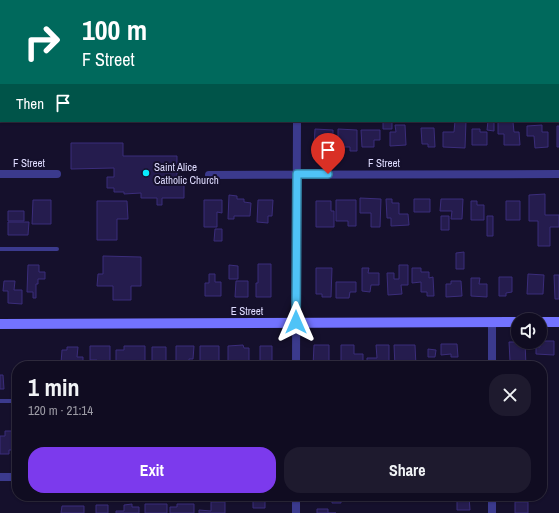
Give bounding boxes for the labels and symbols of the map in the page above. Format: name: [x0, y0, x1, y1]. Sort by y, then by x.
pin: [311, 133, 345, 174]
street label: F Street: [13, 156, 46, 170]
street label: F Street: [368, 156, 401, 170]
place label: Saint Alice Catholic Church: [154, 160, 219, 187]
marker: Saint Alice Catholic Church: [141, 168, 151, 178]
position arrow: [275, 301, 317, 343]
street label: E Street: [231, 304, 264, 318]

